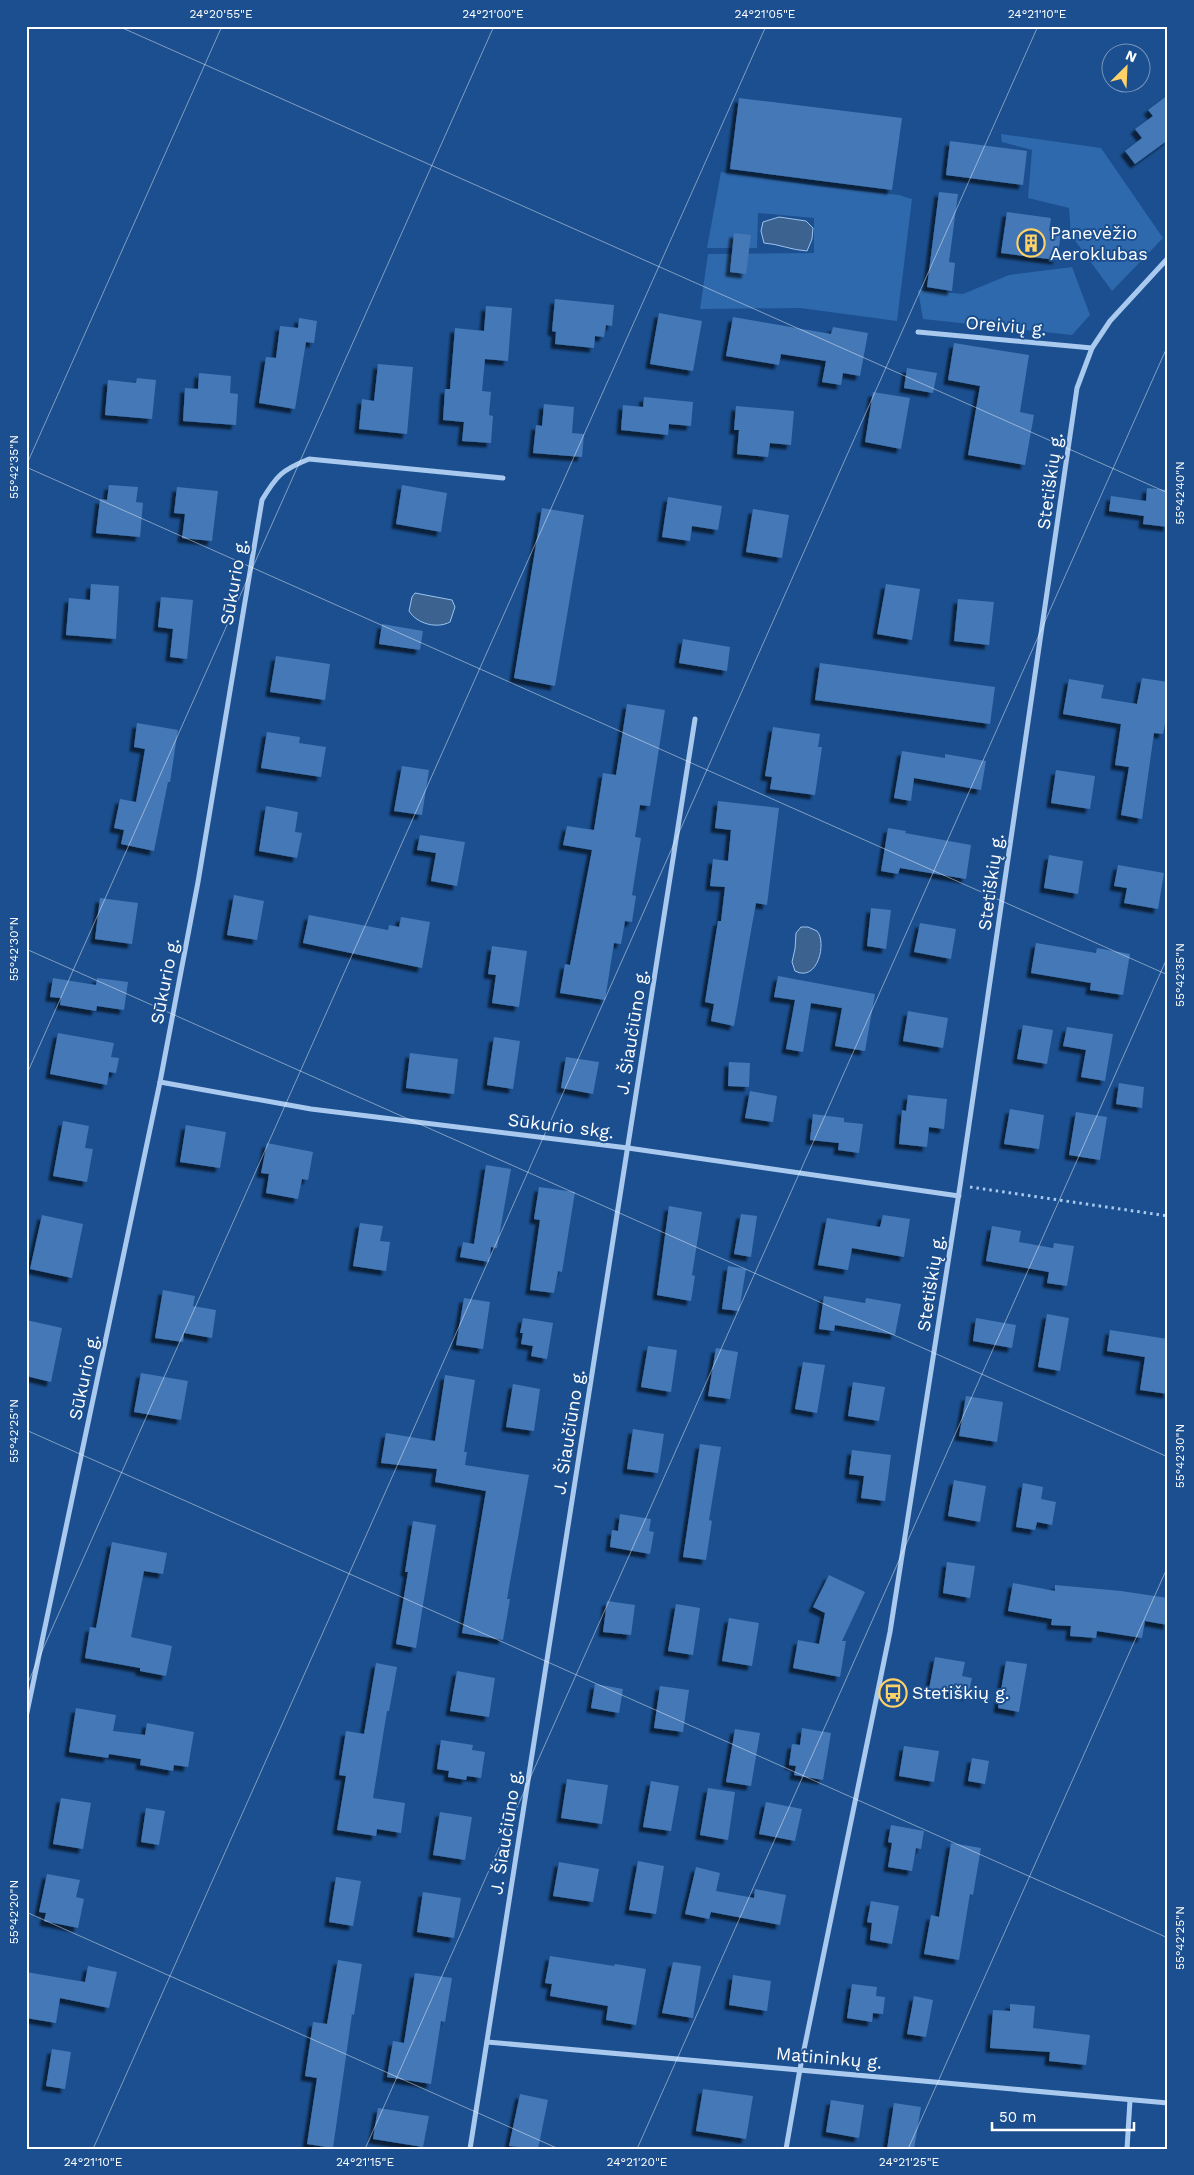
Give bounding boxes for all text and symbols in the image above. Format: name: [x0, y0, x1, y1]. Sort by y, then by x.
text: 24°20'55"E: [189, 7, 253, 21]
text: 24°21'00"E: [462, 7, 524, 21]
text: 24°21'05"E: [735, 7, 796, 21]
text: 24°21'10"E: [1008, 7, 1067, 21]
north arrow: [1102, 42, 1152, 92]
text: N: [1123, 47, 1139, 66]
place label: Panevėžio Aeroklubas: [1050, 222, 1148, 264]
building icon: Panevėžio Aeroklubas: [1016, 228, 1046, 258]
street label: Oreivių g.: [965, 311, 1047, 340]
street label: Stetiškių g.: [1032, 431, 1067, 531]
text: 55°42'35"N: [7, 435, 21, 499]
text: 55°42'40"N: [1173, 461, 1187, 525]
street label: Sūkurio g.: [216, 537, 251, 627]
street label: Stetiškių g.: [973, 832, 1008, 932]
text: 55°42'30"N: [7, 917, 21, 981]
street label: Sūkurio g.: [146, 936, 183, 1026]
text: 55°42'35"N: [1173, 943, 1187, 1007]
street label: J. Šiaučiūno g.: [611, 968, 652, 1096]
street label: Sūkurio skg.: [507, 1109, 615, 1142]
street label: Stetiškių g.: [912, 1233, 949, 1333]
street label: Sūkurio g.: [64, 1332, 103, 1422]
street label: J. Šiaučiūno g.: [548, 1368, 589, 1496]
text: 55°42'25"N: [7, 1399, 21, 1463]
text: 55°42'30"N: [1173, 1424, 1187, 1488]
bus stop icon: Stetiškių g.: [878, 1678, 908, 1708]
place label: Stetiškių g.: [912, 1682, 1010, 1703]
street label: J. Šiaučiūno g.: [485, 1768, 526, 1896]
text: 55°42'20"N: [7, 1880, 21, 1944]
text: 55°42'25"N: [1173, 1906, 1187, 1970]
street label: Matininkų g.: [775, 2042, 883, 2073]
scale bar: [992, 2100, 1134, 2132]
text: 50 m: [999, 2108, 1036, 2126]
text: 24°21'10"E: [64, 2155, 123, 2169]
text: 24°21'15"E: [336, 2155, 394, 2169]
text: 24°21'20"E: [607, 2155, 668, 2169]
text: 24°21'25"E: [879, 2155, 940, 2169]

